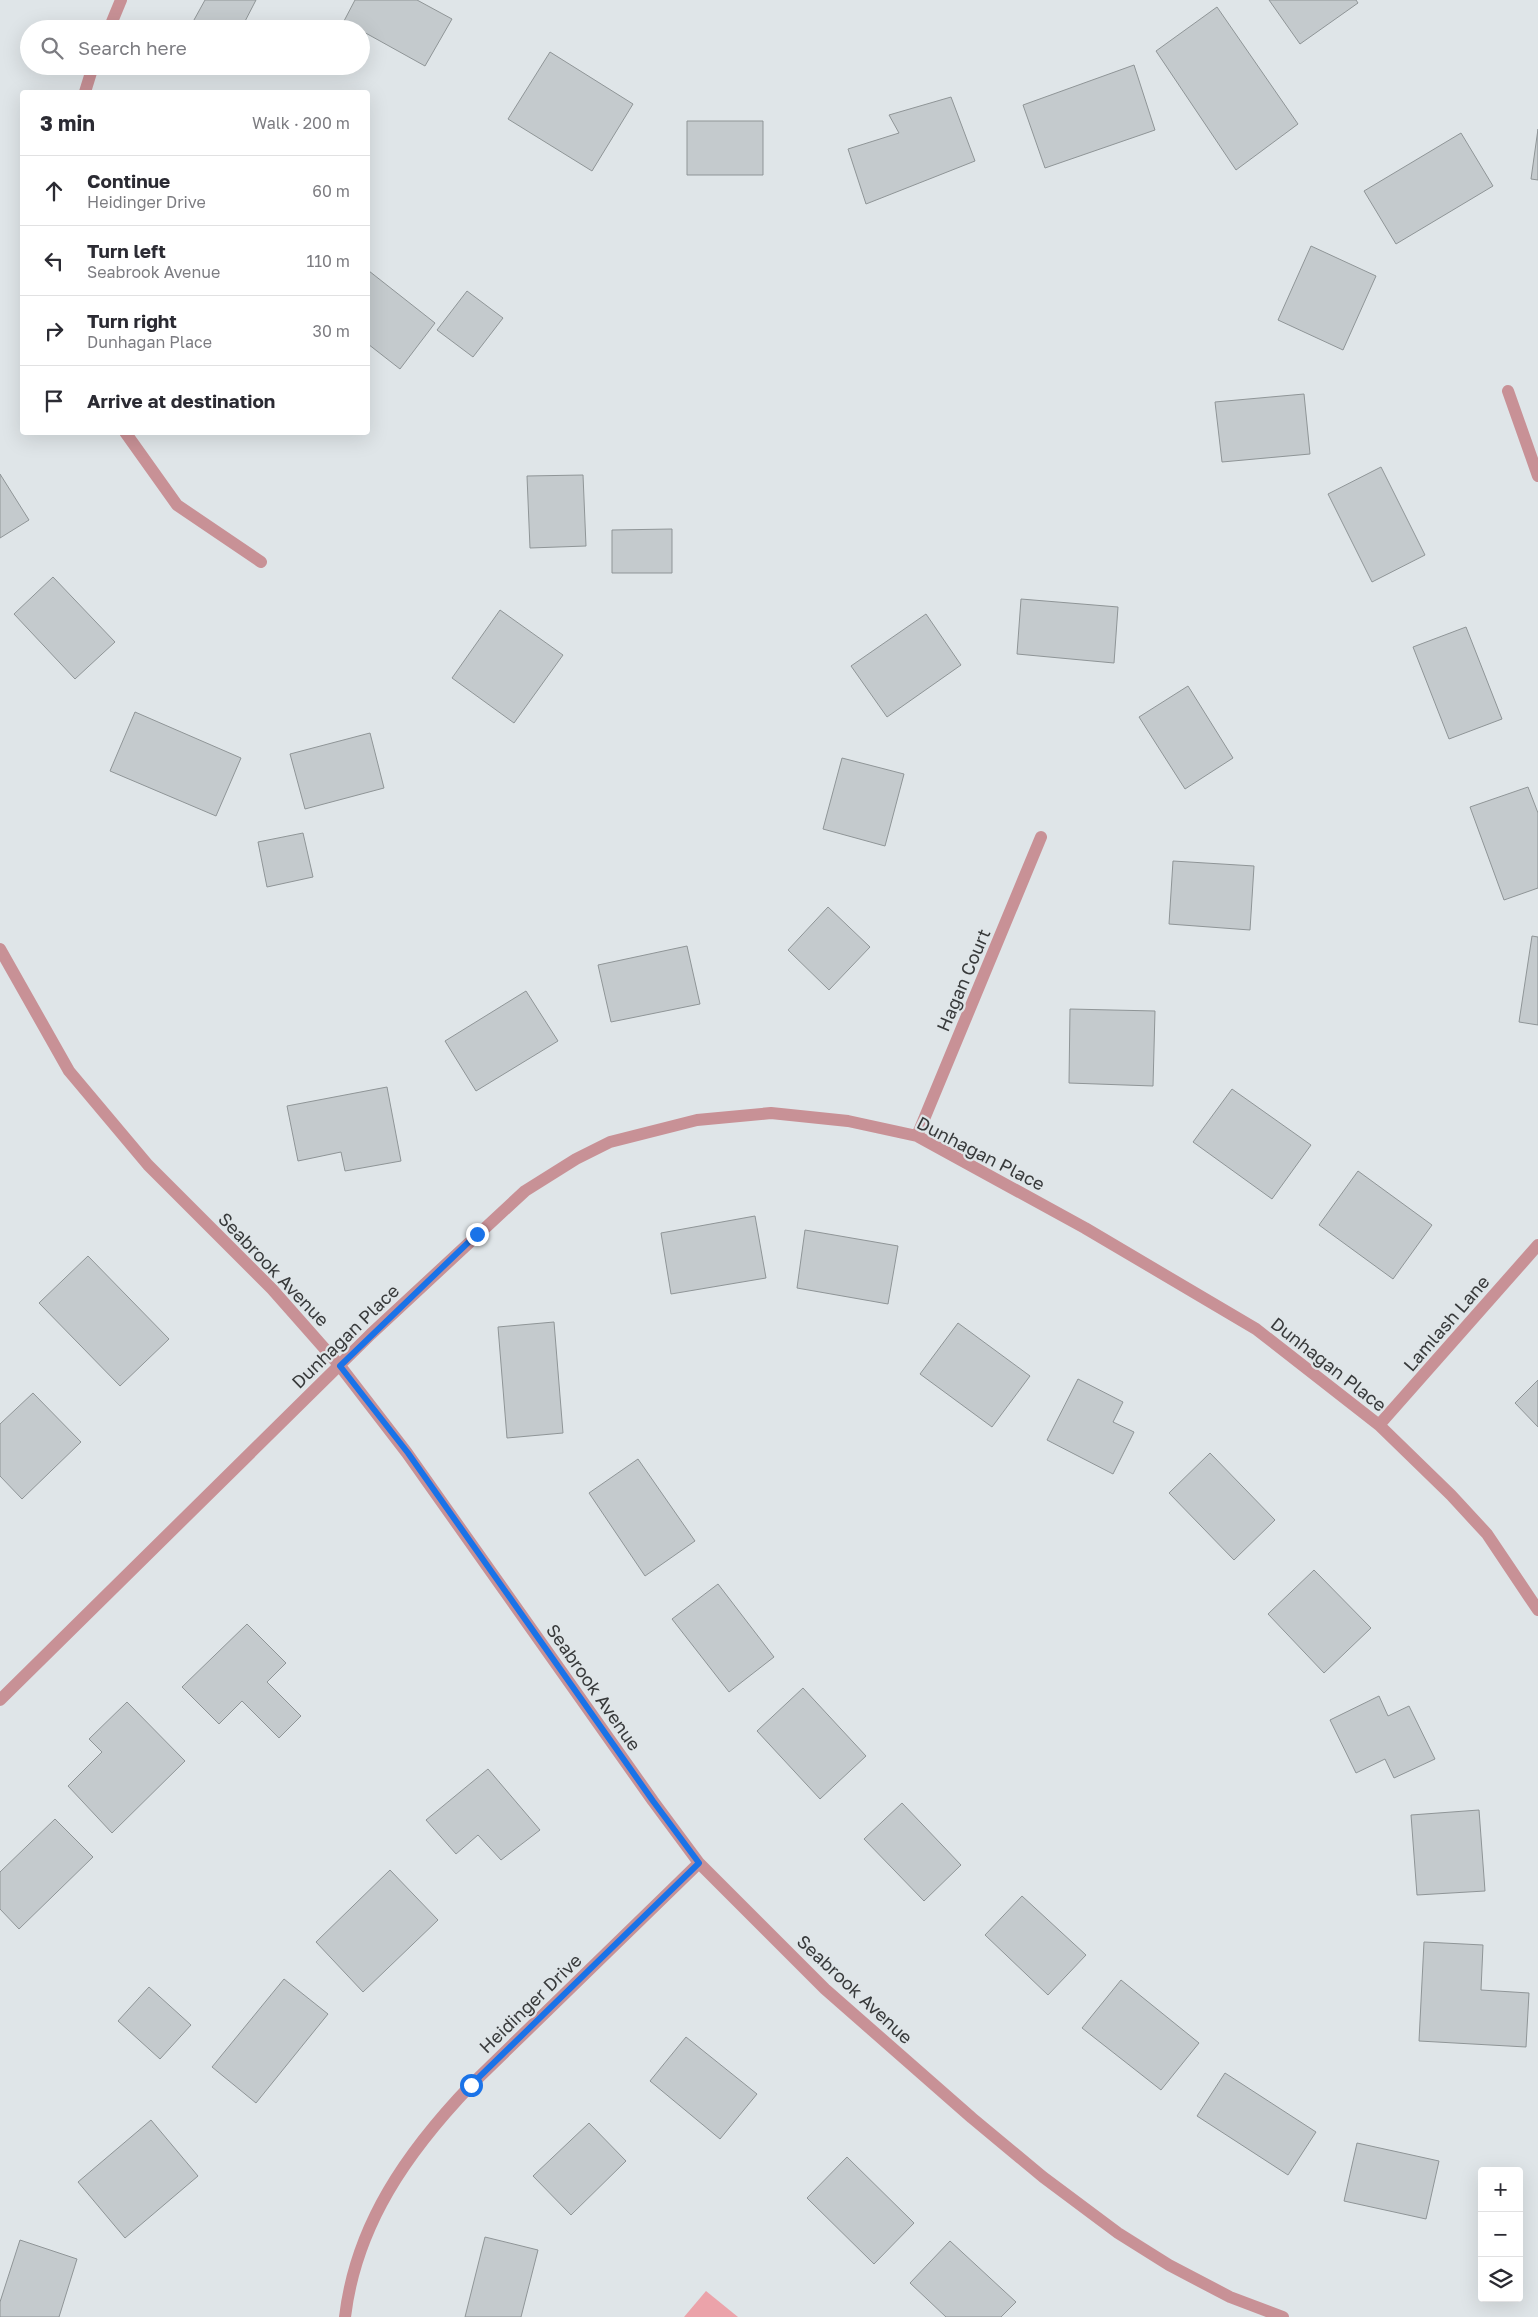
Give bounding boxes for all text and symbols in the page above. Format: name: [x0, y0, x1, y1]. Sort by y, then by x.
search box: [20, 20, 370, 75]
icon: search: [38, 34, 66, 62]
text: Search here: [78, 36, 187, 59]
text: 3 min: [40, 110, 95, 136]
text: Walk · 200 m: [252, 113, 350, 133]
text: Continue: [87, 169, 170, 192]
icon: ahead: [40, 177, 68, 205]
text: 60 m: [312, 181, 350, 201]
text: Heidinger Drive: [87, 192, 206, 212]
text: Turn left: [87, 239, 166, 262]
icon: left: [40, 247, 68, 275]
text: 110 m: [306, 251, 350, 271]
text: Seabrook Avenue: [87, 262, 220, 282]
text: Turn right: [87, 309, 177, 332]
icon: right: [40, 317, 68, 345]
text: 30 m: [313, 321, 350, 341]
text: Dunhagan Place: [87, 332, 212, 352]
icon: arrive: [40, 387, 68, 415]
text: Arrive at destination: [87, 389, 275, 412]
street label: Hagan Court: [932, 925, 994, 1035]
street label: Dunhagan Place: [913, 1111, 1049, 1195]
street label: Seabrook Avenue: [214, 1207, 334, 1331]
route end: [466, 1223, 489, 1246]
street label: Lamlash Lane: [1398, 1271, 1494, 1375]
street label: Dunhagan Place: [287, 1279, 403, 1393]
street label: Dunhagan Place: [1267, 1312, 1391, 1416]
street label: Seabrook Avenue: [542, 1619, 646, 1755]
street label: Seabrook Avenue: [793, 1930, 917, 2048]
street label: Heidinger Drive: [474, 1949, 586, 2057]
route start: [460, 2074, 483, 2097]
map controls: [1478, 2167, 1523, 2302]
button: +: [1478, 2167, 1523, 2212]
button: −: [1478, 2212, 1523, 2257]
button: layers: [1478, 2257, 1523, 2302]

